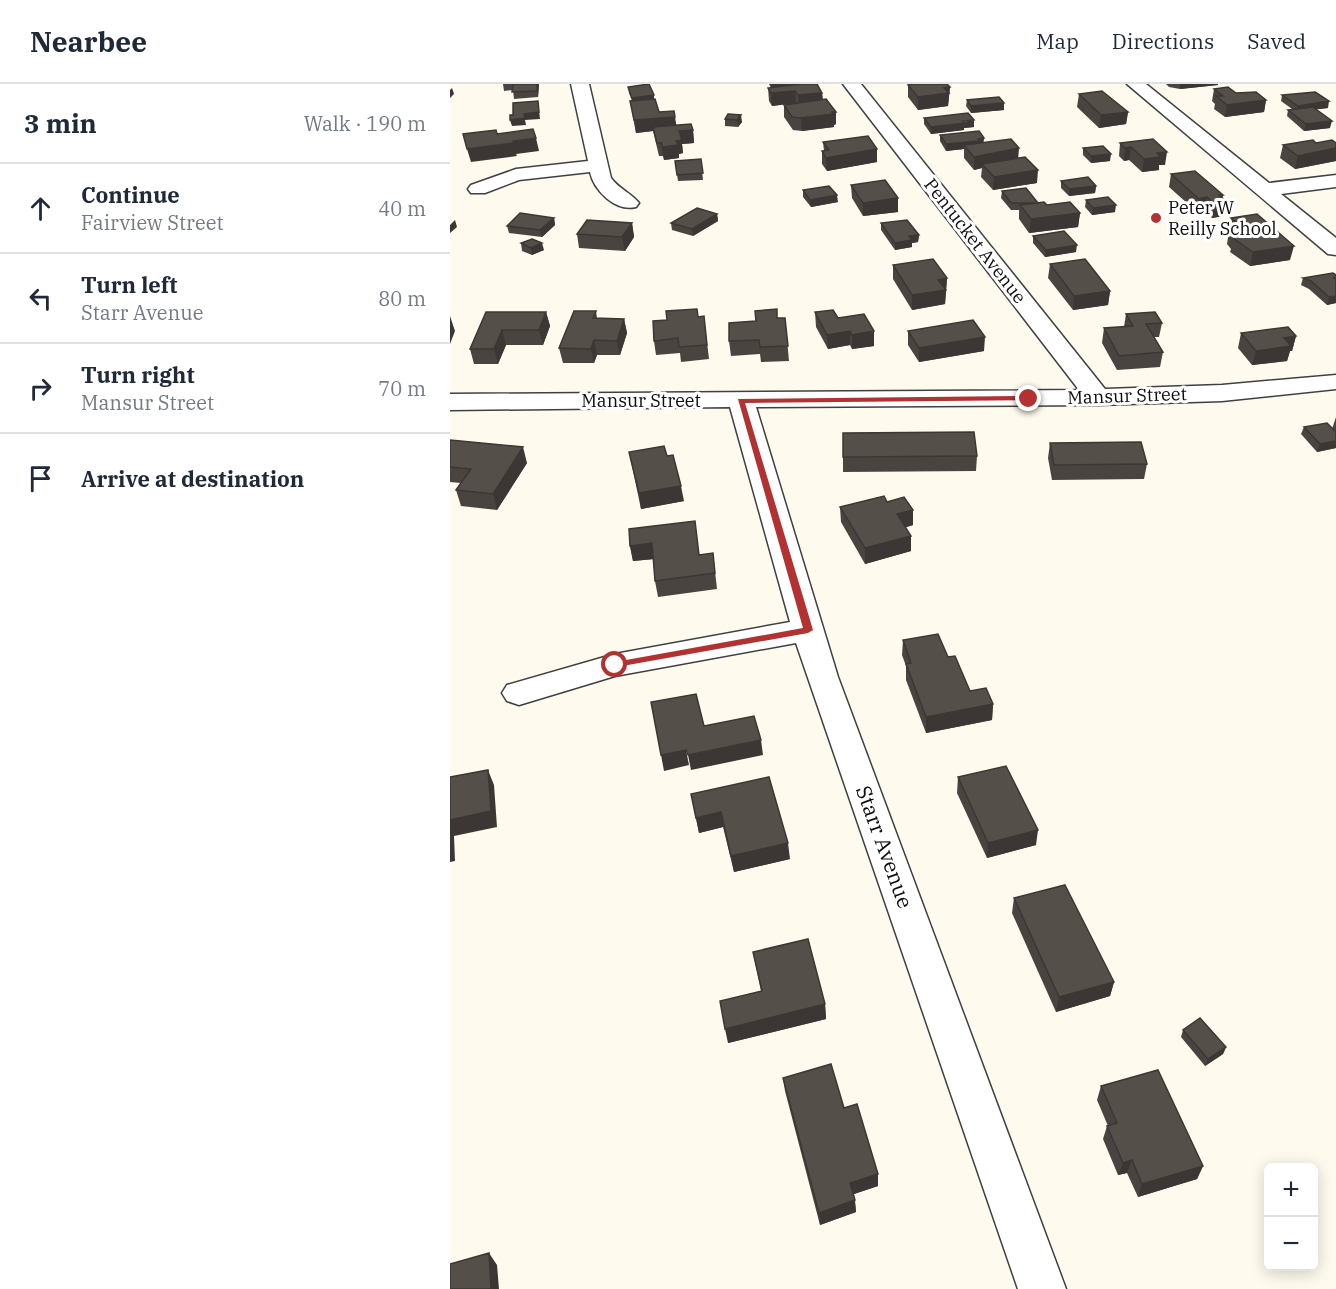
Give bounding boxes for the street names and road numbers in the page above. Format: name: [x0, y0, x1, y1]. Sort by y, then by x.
street label: Pentucket Avenue: [919, 174, 1031, 308]
street label: Mansur Street: [1067, 382, 1187, 409]
street label: Mansur Street: [581, 389, 701, 412]
street label: Starr Avenue: [850, 781, 920, 912]

